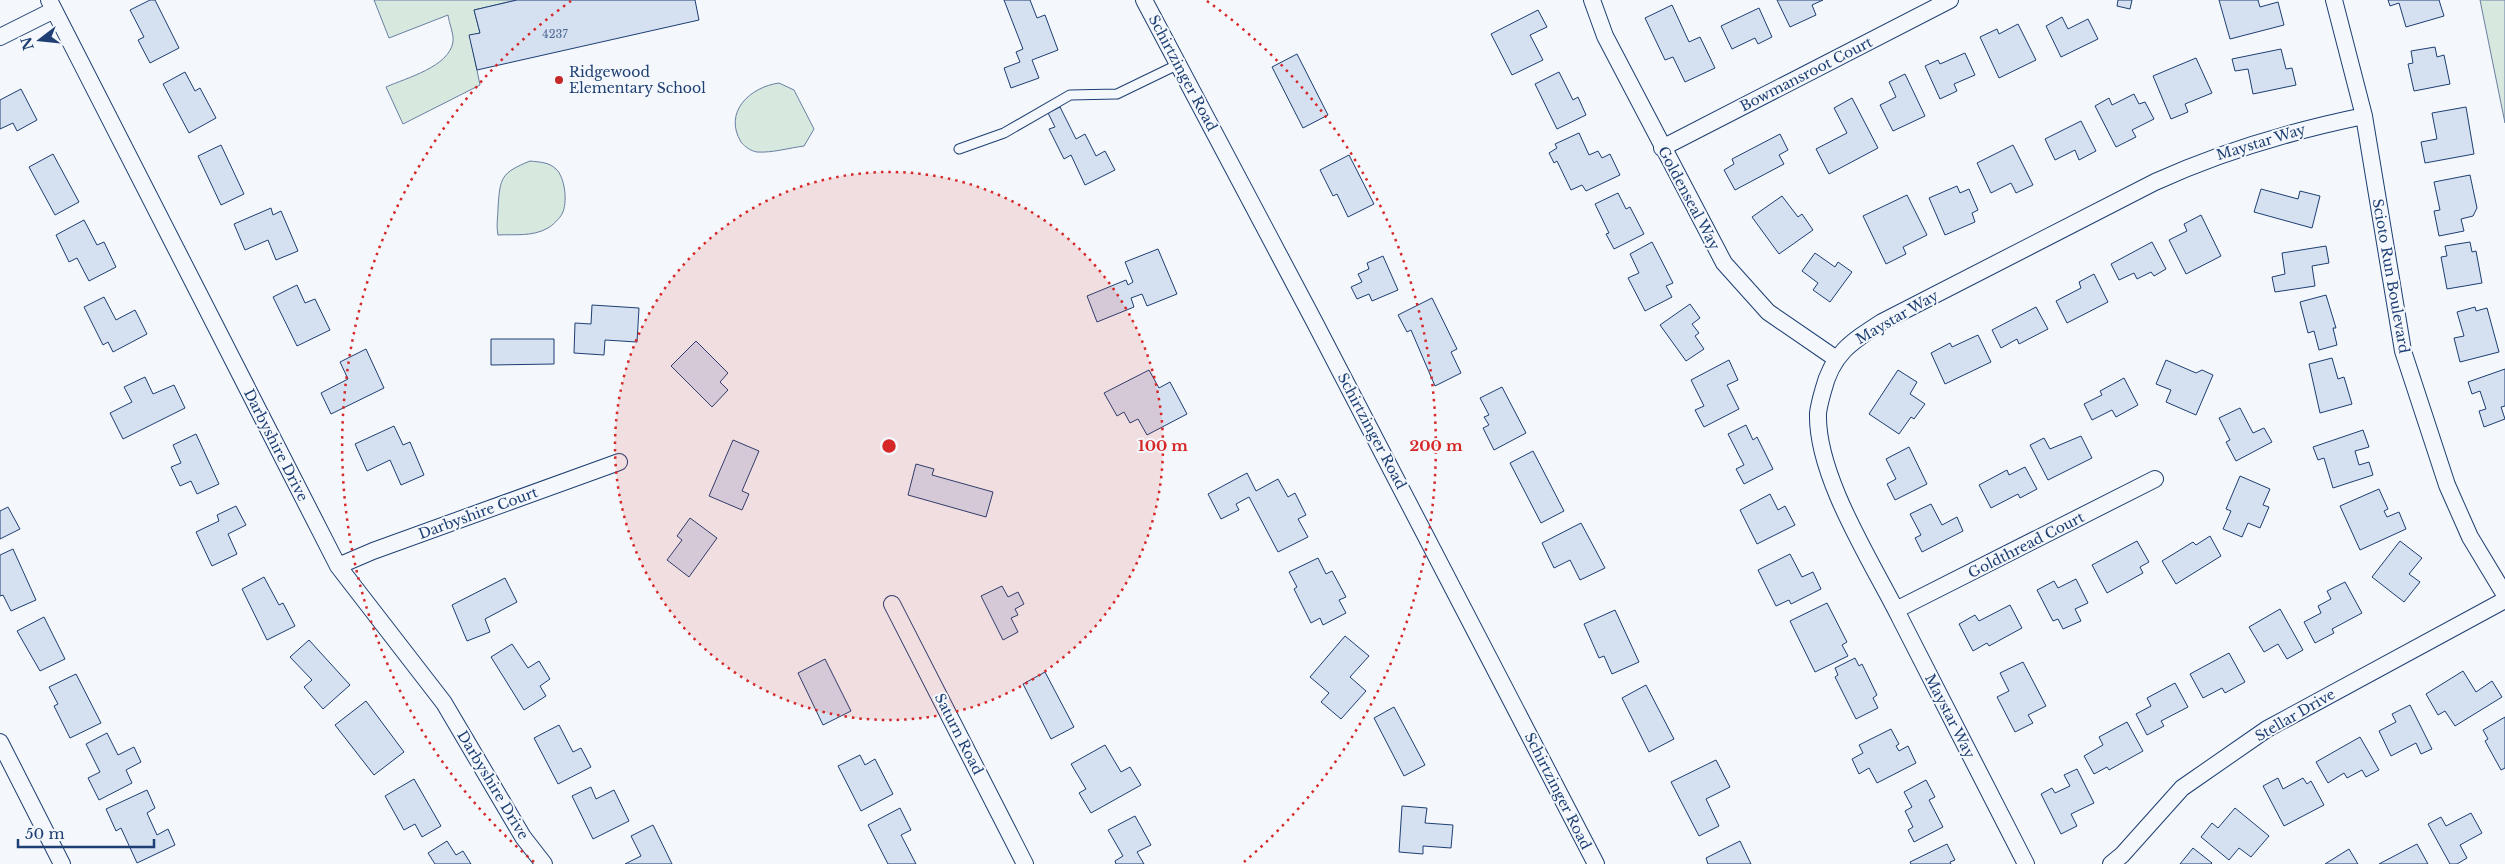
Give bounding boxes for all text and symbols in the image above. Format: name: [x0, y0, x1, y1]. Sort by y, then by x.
street label: Schirtzinger Road: [1145, 12, 1221, 135]
north arrow: [15, 15, 65, 65]
house number: 4237: [542, 27, 568, 41]
street label: Bowmansroot Court: [1737, 32, 1876, 115]
text: N: [17, 35, 38, 52]
place label: Ridgewood Elementary School: [569, 63, 706, 97]
marker: Ridgewood Elementary School: [553, 74, 565, 86]
street label: Maystar Way: [2214, 120, 2308, 164]
street label: Goldenseal Way: [1654, 143, 1724, 253]
street label: Scioto Run Boulevard: [2369, 197, 2414, 355]
street label: Maystar Way: [1853, 286, 1941, 348]
street label: Schirtzinger Road: [1334, 370, 1410, 493]
street label: Darbyshire Drive: [240, 386, 312, 504]
text: 100 m: [1138, 436, 1188, 455]
text: 200 m: [1410, 436, 1463, 455]
centre of rings: [880, 437, 898, 455]
street label: Darbyshire Court: [416, 483, 541, 543]
street label: Goldthread Court: [1965, 508, 2088, 582]
street label: Maystar Way: [1921, 671, 1979, 761]
street label: Stellar Drive: [2252, 685, 2338, 745]
street label: Saturn Road: [931, 690, 987, 778]
street label: Darbyshire Drive: [453, 727, 533, 843]
street label: Schirtzinger Road: [1521, 729, 1596, 853]
scale bar: [18, 816, 154, 848]
text: 50 m: [25, 824, 65, 843]

